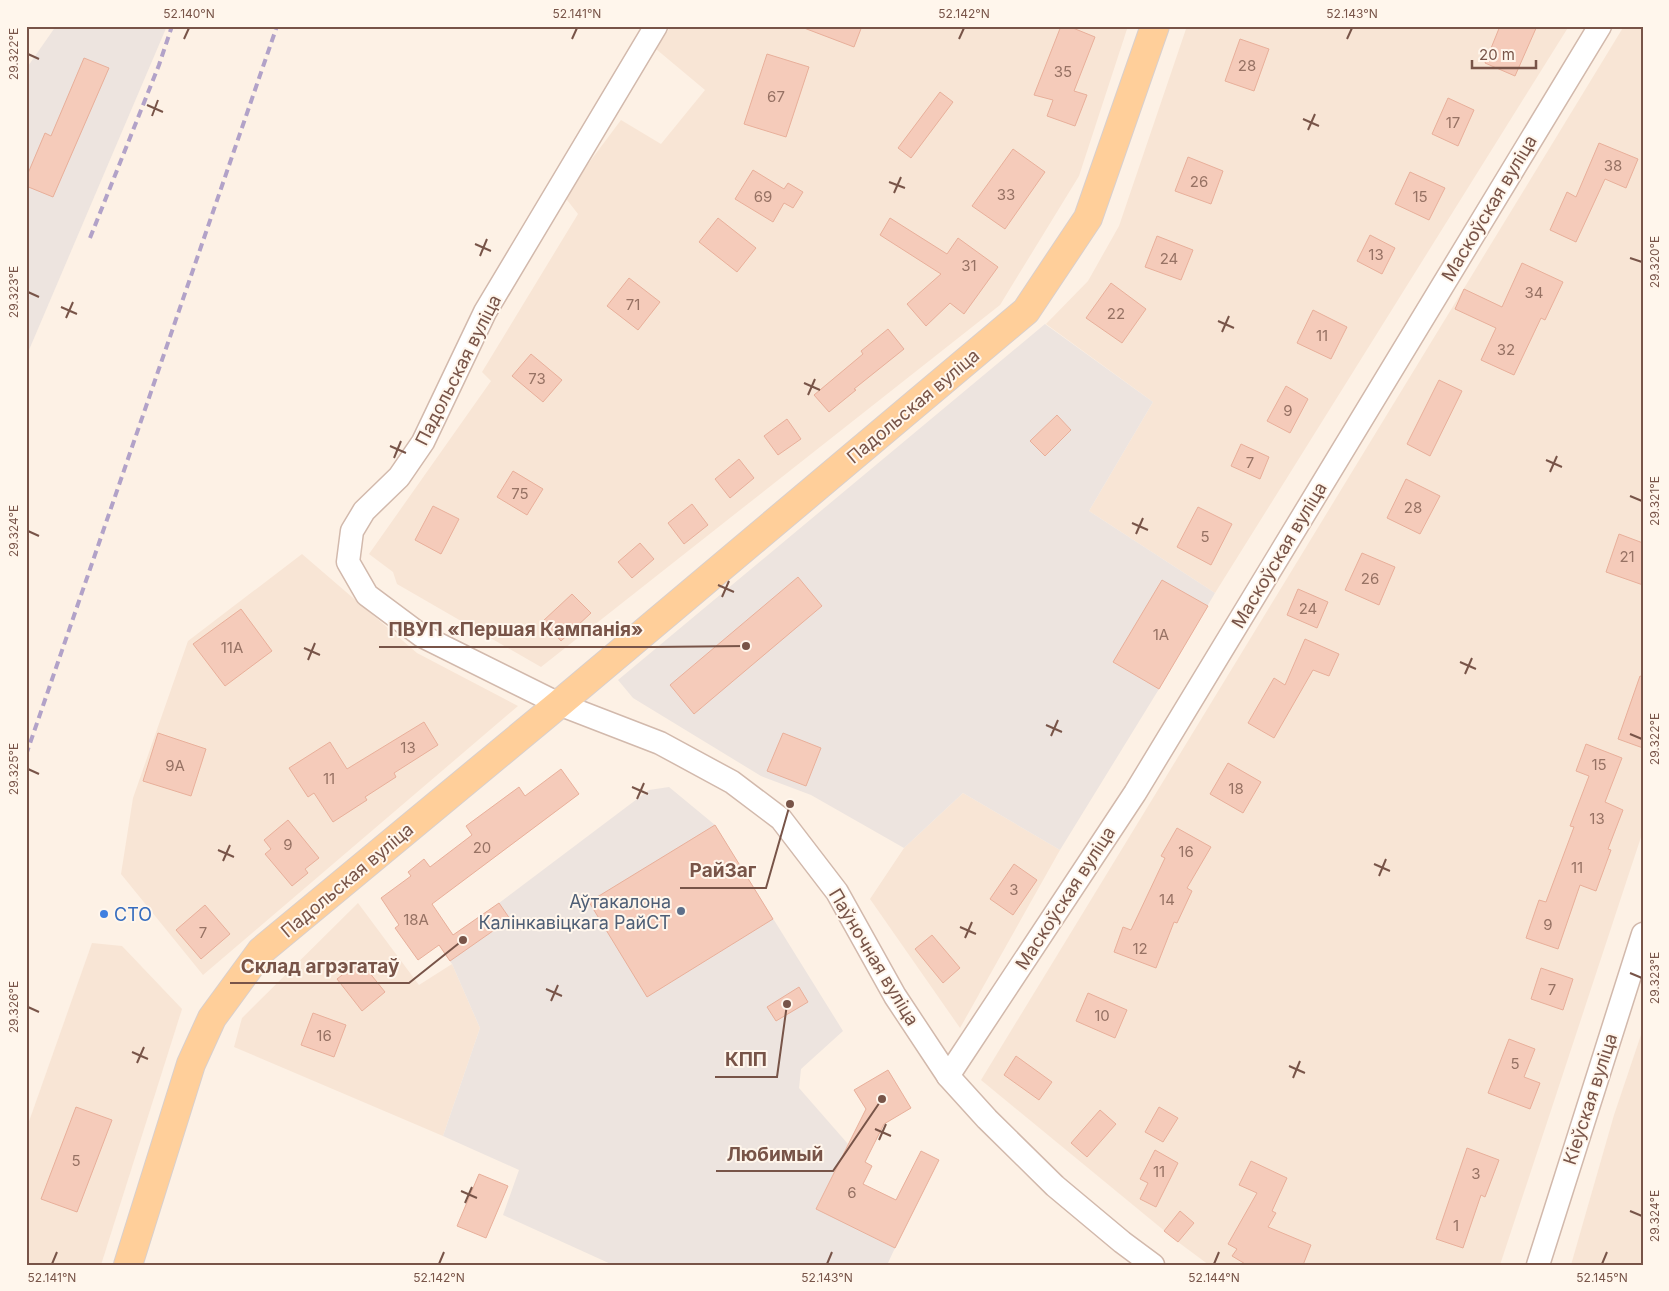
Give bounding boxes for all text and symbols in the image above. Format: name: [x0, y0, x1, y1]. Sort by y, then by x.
text: 52.140°N: [163, 6, 215, 21]
text: 52.141°N: [553, 6, 601, 21]
text: 52.142°N: [938, 6, 990, 21]
text: 52.143°N: [1326, 6, 1378, 21]
text: 29.322°E: [6, 28, 21, 80]
scale bar: [1472, 38, 1535, 70]
text: 20 m: [1479, 45, 1515, 64]
house number: 28: [1238, 56, 1256, 75]
house number: 35: [1054, 62, 1072, 81]
house number: 67: [767, 87, 785, 106]
house number: 17: [1446, 113, 1460, 132]
street label: Маскоўская вуліца: [1437, 131, 1541, 285]
house number: 38: [1604, 156, 1622, 175]
house number: 26: [1190, 172, 1208, 191]
house number: 33: [997, 185, 1015, 204]
house number: 69: [754, 187, 772, 206]
house number: 15: [1412, 187, 1428, 206]
text: 29.320°E: [1647, 236, 1662, 288]
house number: 13: [1368, 245, 1384, 264]
house number: 24: [1160, 249, 1178, 268]
house number: 31: [961, 256, 977, 275]
text: 29.323°E: [6, 266, 21, 318]
house number: 34: [1525, 283, 1543, 302]
street label: Падольская вуліца: [411, 291, 505, 449]
house number: 71: [626, 295, 640, 314]
house number: 22: [1107, 304, 1125, 323]
house number: 11: [1316, 326, 1328, 345]
house number: 32: [1497, 340, 1515, 359]
street label: Падольская вуліца: [843, 345, 983, 467]
house number: 73: [528, 369, 546, 388]
house number: 9: [1283, 401, 1293, 420]
house number: 7: [1246, 453, 1254, 472]
text: 29.321°E: [1647, 476, 1662, 526]
street label: Маскоўская вуліца: [1227, 478, 1331, 632]
house number: 75: [511, 484, 529, 503]
house number: 28: [1404, 498, 1422, 517]
text: 29.324°E: [6, 505, 21, 557]
house number: 5: [1200, 527, 1210, 546]
house number: 21: [1619, 547, 1635, 566]
house number: 26: [1361, 569, 1379, 588]
house number: 24: [1299, 599, 1317, 618]
callout: ПВУП «Першая Кампанія»: [379, 613, 654, 647]
text: ПВУП «Першая Кампанія»: [389, 618, 643, 641]
house number: 1А: [1153, 625, 1169, 644]
house number: 11А: [221, 638, 243, 657]
text: 29.322°E: [1647, 713, 1662, 765]
house number: 13: [400, 738, 416, 757]
text: 29.325°E: [6, 743, 21, 795]
house number: 15: [1591, 755, 1607, 774]
house number: 9А: [165, 756, 185, 775]
house number: 11: [323, 769, 335, 788]
house number: 18: [1228, 779, 1244, 798]
house number: 13: [1589, 809, 1605, 828]
street label: Падольская вуліца: [277, 819, 417, 941]
street label: Маскоўская вуліца: [1011, 822, 1119, 974]
house number: 9: [283, 835, 293, 854]
house number: 20: [473, 838, 491, 857]
house number: 16: [1178, 842, 1194, 861]
callout: РайЗаг: [680, 854, 766, 888]
house number: 11: [1571, 858, 1583, 877]
text: РайЗаг: [690, 859, 757, 882]
house number: 3: [1009, 880, 1019, 899]
street label: Паўночная вуліца: [825, 885, 923, 1029]
house number: 14: [1159, 890, 1175, 909]
place label: Аўтакалона Калінкавіцкага РайСТ: [478, 891, 671, 933]
place label: СТО: [114, 904, 152, 925]
marker: Аўтакалона Калінкавіцкага РайСТ: [675, 905, 687, 917]
marker: СТО: [98, 908, 110, 920]
house number: 18А: [403, 910, 429, 929]
house number: 9: [1543, 915, 1553, 934]
house number: 7: [199, 923, 207, 942]
house number: 12: [1132, 939, 1148, 958]
callout: Склад агрэгатаў: [230, 949, 409, 983]
text: 29.323°E: [1647, 952, 1662, 1004]
text: Склад агрэгатаў: [241, 955, 400, 978]
house number: 7: [1548, 980, 1556, 999]
text: 29.326°E: [6, 981, 21, 1033]
house number: 10: [1094, 1006, 1110, 1025]
house number: 16: [316, 1026, 332, 1045]
street label: Кіеўская вуліца: [1559, 1031, 1621, 1167]
callout: КПП: [715, 1043, 777, 1077]
text: КПП: [725, 1048, 767, 1071]
house number: 5: [1510, 1054, 1520, 1073]
callout: Любимый: [716, 1137, 833, 1171]
text: Любимый: [727, 1143, 823, 1166]
house number: 5: [71, 1151, 81, 1170]
house number: 11: [1153, 1162, 1165, 1181]
house number: 3: [1471, 1164, 1481, 1183]
house number: 6: [847, 1183, 857, 1202]
text: 29.324°E: [1647, 1190, 1662, 1242]
house number: 1: [1453, 1216, 1459, 1235]
text: 52.141°N: [28, 1270, 76, 1285]
text: 52.142°N: [413, 1270, 465, 1285]
text: 52.143°N: [801, 1270, 853, 1285]
text: 52.144°N: [1188, 1270, 1240, 1285]
text: 52.145°N: [1576, 1270, 1628, 1285]

